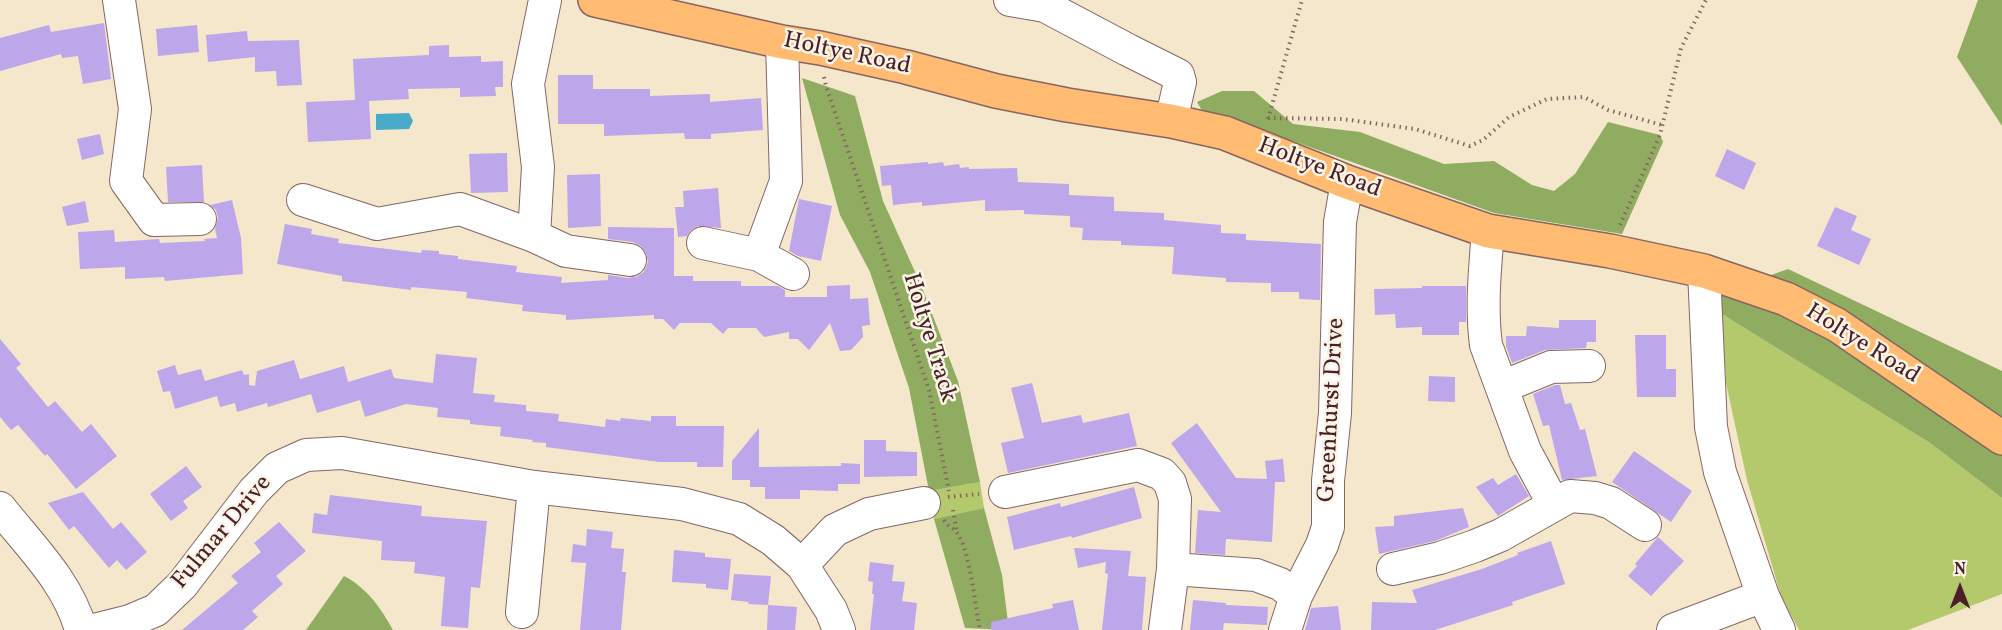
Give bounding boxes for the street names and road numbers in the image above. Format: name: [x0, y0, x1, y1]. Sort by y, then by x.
street label: Holtye Road: [781, 27, 913, 83]
street label: Holtye Road: [1253, 132, 1385, 206]
street label: Holtye Track: [895, 270, 961, 406]
street label: Holtye Road: [1800, 299, 1924, 391]
street label: Greenhurst Drive: [1314, 317, 1352, 503]
street label: Fulmar Drive: [167, 470, 279, 596]

